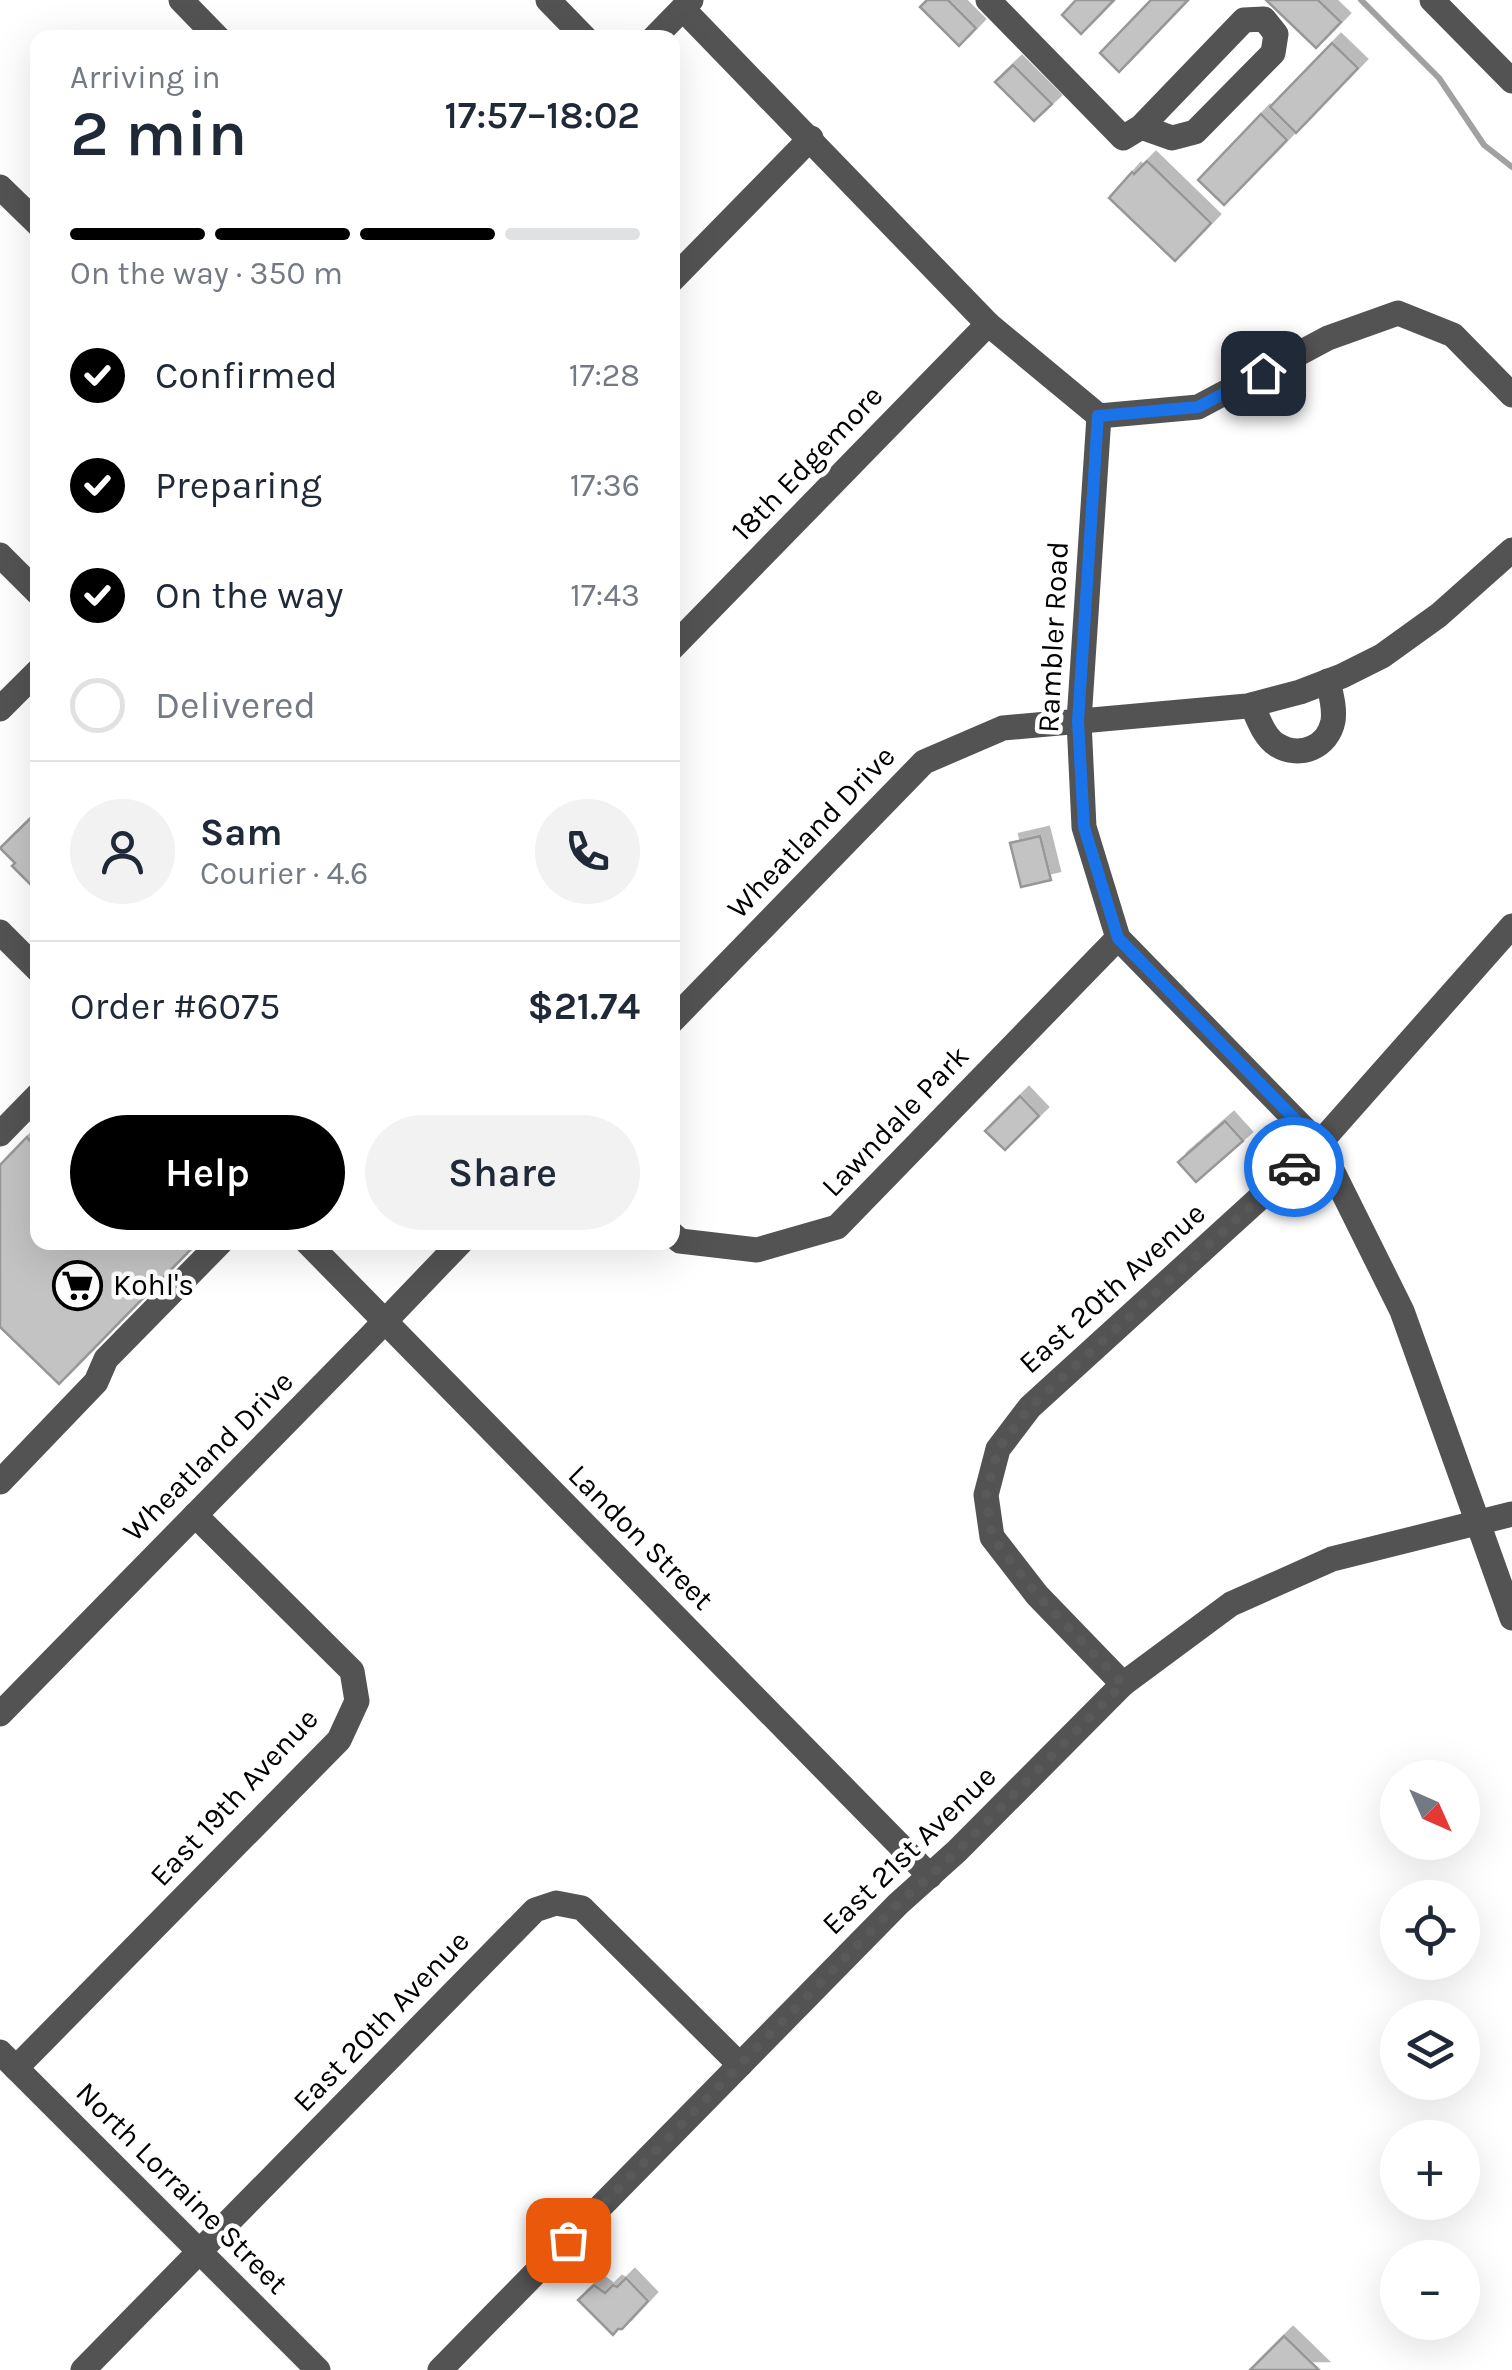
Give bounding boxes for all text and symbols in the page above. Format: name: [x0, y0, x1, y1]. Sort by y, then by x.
text: Arriving in: [70, 59, 221, 96]
text: 17:57–18:02: [445, 93, 640, 138]
text: 2 min: [70, 95, 247, 171]
text: On the way · 350 m: [70, 255, 343, 292]
pin: [1221, 331, 1306, 416]
icon: home: [1236, 346, 1291, 401]
icon: check: [70, 348, 125, 403]
text: Confirmed: [155, 353, 338, 398]
text: 17:28: [569, 357, 640, 394]
street label: 18th Edgemore: [724, 378, 890, 548]
icon: check: [70, 458, 125, 513]
text: Preparing: [155, 463, 322, 508]
text: 17:36: [570, 467, 640, 504]
street label: Rambler Road: [1030, 540, 1076, 734]
icon: check: [70, 568, 125, 623]
text: On the way: [155, 573, 343, 618]
text: 17:43: [570, 577, 640, 614]
text: Delivered: [155, 683, 316, 728]
street label: Wheatland Drive: [720, 738, 902, 926]
button: person: [70, 799, 175, 904]
button: phone: [535, 799, 640, 904]
text: Sam: [200, 810, 283, 855]
text: Courier · 4.6: [200, 855, 368, 892]
text: Order #6075: [70, 984, 280, 1029]
text: $21.74: [528, 984, 640, 1029]
street label: Lawndale Park: [814, 1038, 976, 1204]
button: Help: [70, 1115, 345, 1230]
button: Share: [365, 1115, 640, 1230]
courier: [1244, 1117, 1344, 1217]
icon: car: [1267, 1140, 1322, 1195]
street label: East 20th Avenue: [1012, 1195, 1212, 1381]
supermarket icon: Kohl's: [52, 1259, 104, 1311]
place label: Kohl's: [113, 1267, 194, 1303]
street label: Wheatland Drive: [115, 1363, 301, 1549]
street label: Landon Street: [561, 1457, 721, 1617]
street label: East 19th Avenue: [142, 1701, 326, 1893]
street label: East 21st Avenue: [815, 1758, 1003, 1942]
north arrow: [1380, 1760, 1480, 1860]
map controls: [1380, 1760, 1480, 2340]
button: locate: [1380, 1880, 1480, 1980]
street label: East 20th Avenue: [285, 1923, 477, 2119]
button: layers: [1380, 2000, 1480, 2100]
street label: North Lorraine Street: [69, 2075, 295, 2301]
button: +: [1380, 2120, 1480, 2220]
pin: [526, 2198, 611, 2283]
icon: bag: [541, 2213, 596, 2268]
button: −: [1380, 2240, 1480, 2340]

